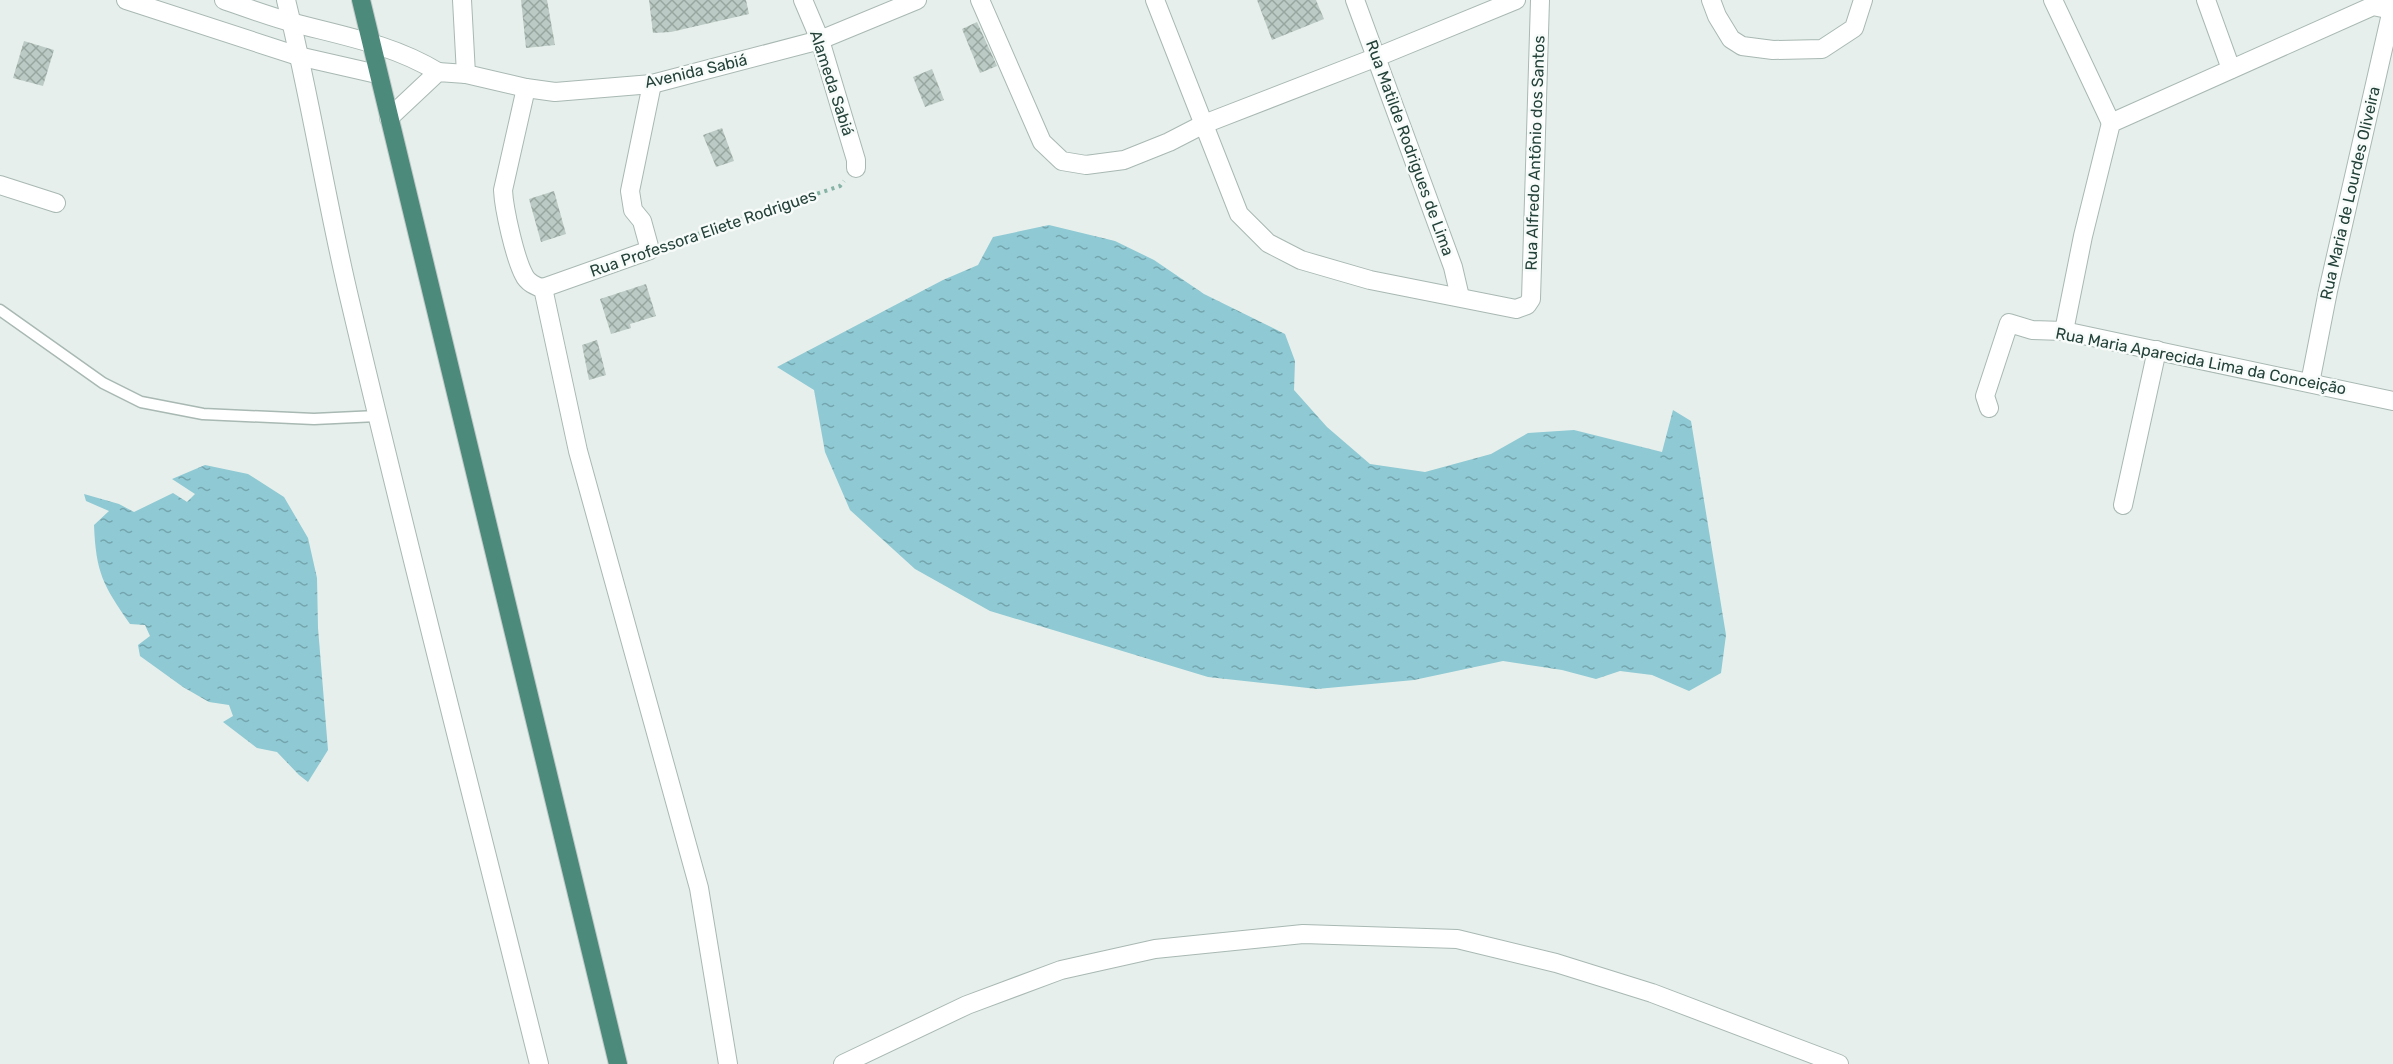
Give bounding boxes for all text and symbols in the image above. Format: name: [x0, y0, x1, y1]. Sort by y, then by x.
street label: Alameda Sabiá: [806, 28, 858, 138]
street label: Rua Alfredo Antônio dos Santos: [1521, 35, 1549, 271]
street label: Rua Matilde Rodrigues de Lima: [1362, 37, 1458, 259]
street label: Avenida Sabiá: [643, 50, 749, 92]
street label: Rua Maria de Lourdes Oliveira: [2316, 84, 2384, 302]
street label: Rua Professora Eliete Rodrigues: [587, 185, 819, 281]
street label: Rua Maria Aparecida Lima da Conceição: [2054, 323, 2348, 399]

